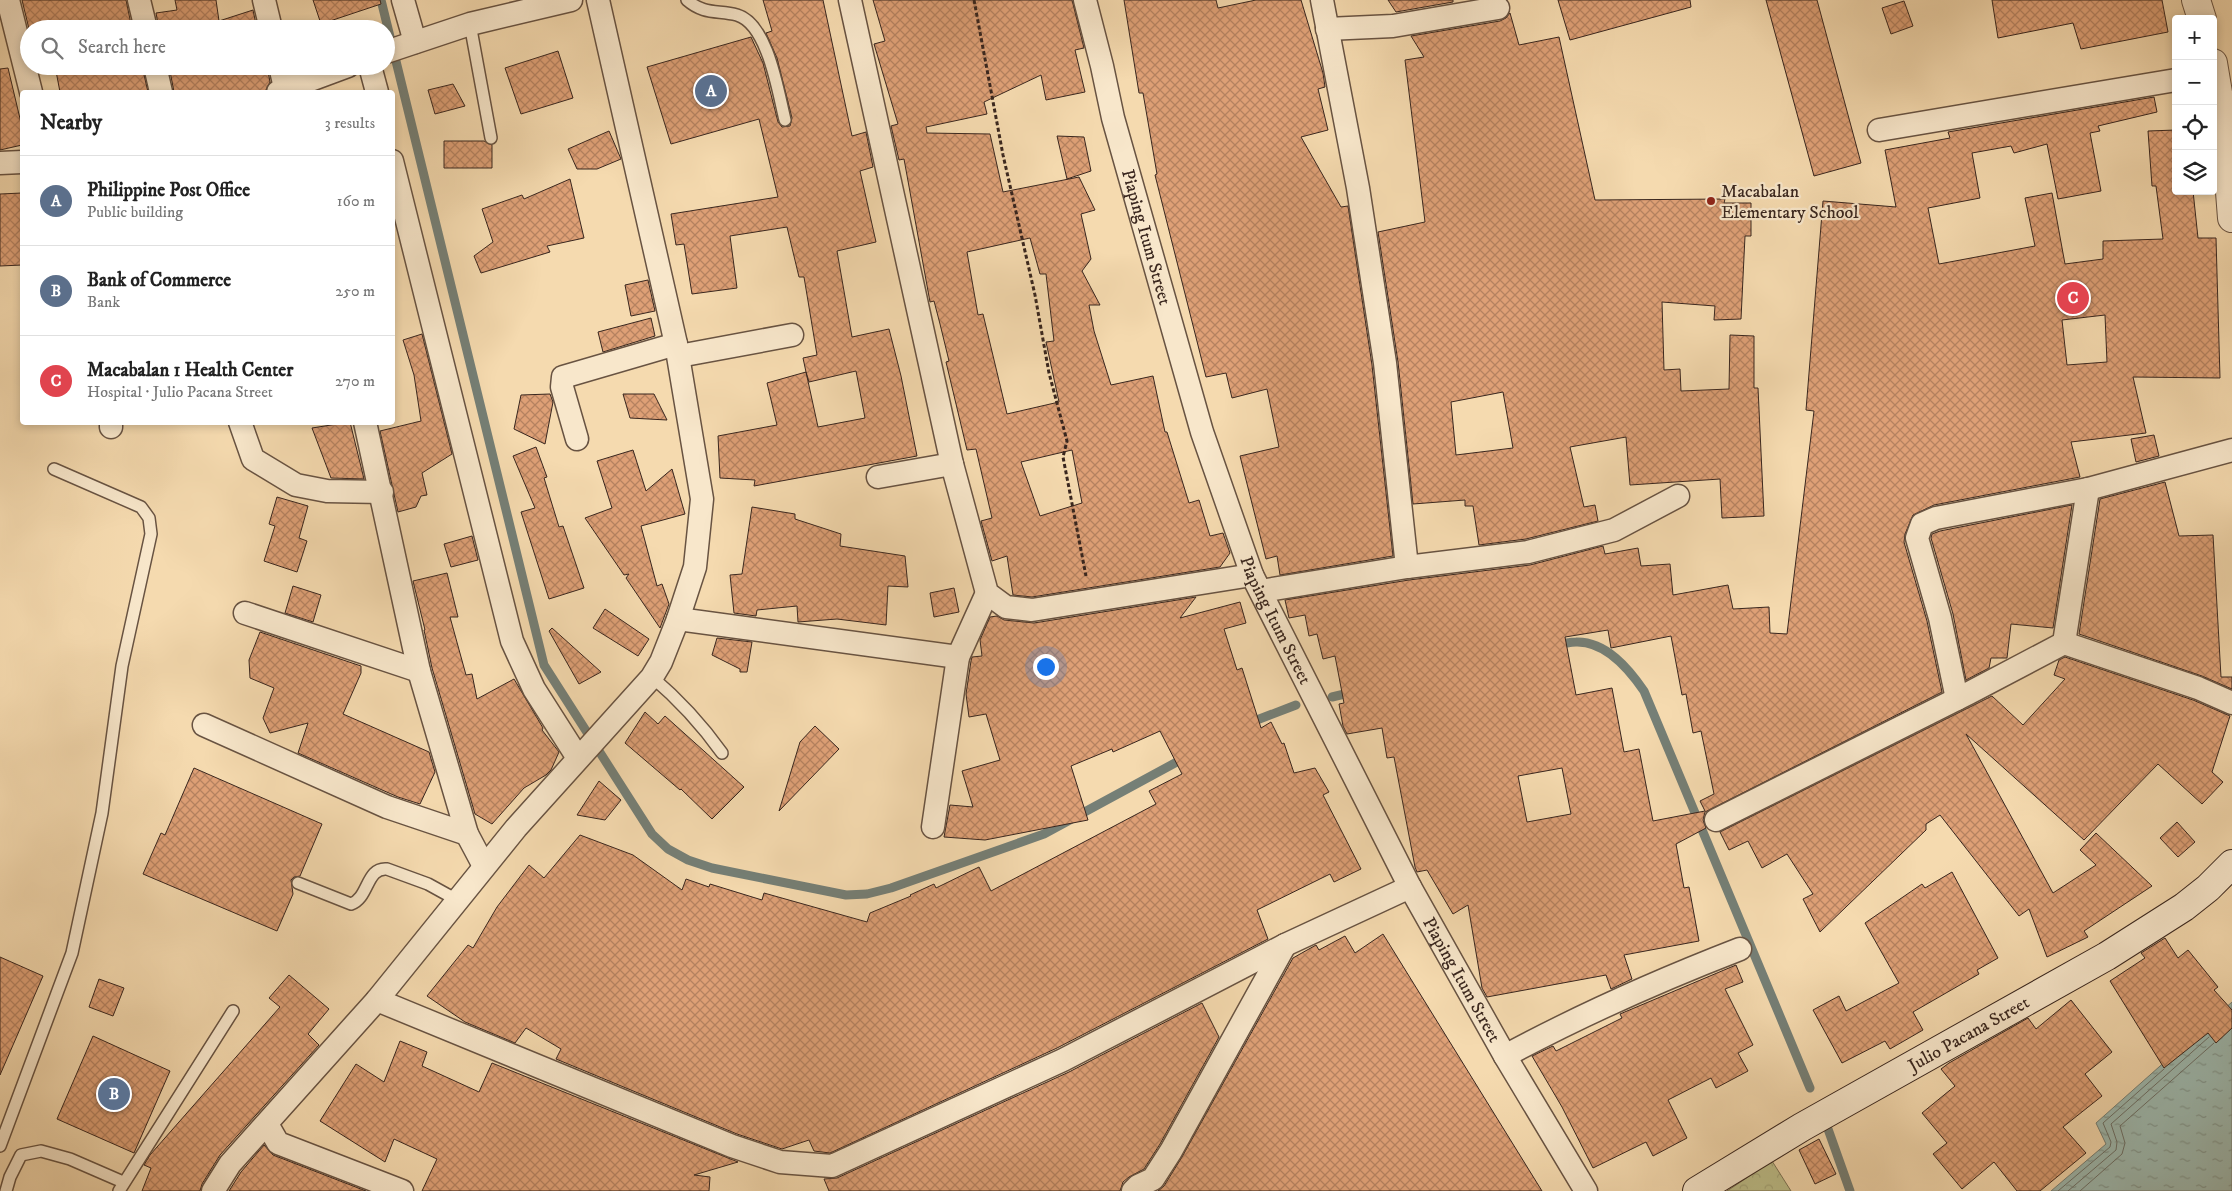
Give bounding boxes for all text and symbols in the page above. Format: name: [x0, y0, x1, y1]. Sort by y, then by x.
map controls: [2172, 15, 2217, 195]
button: +: [2172, 15, 2217, 60]
search box: [20, 20, 395, 75]
icon: search: [38, 34, 66, 62]
text: Search here: [78, 36, 166, 59]
button: −: [2172, 60, 2217, 105]
pin: A: [695, 72, 727, 110]
button: locate: [2172, 105, 2217, 150]
text: Nearby: [40, 110, 102, 136]
text: 3 results: [325, 113, 375, 133]
button: layers: [2172, 150, 2217, 195]
street label: Piaping Itum Street: [1116, 167, 1176, 308]
text: Philippine Post Office: [87, 179, 250, 202]
place label: Macabalan Elementary School: [1721, 181, 1859, 224]
text: A: [51, 191, 61, 211]
text: 160 m: [337, 191, 375, 211]
marker: Macabalan Elementary School: [1705, 195, 1717, 207]
text: Public building: [87, 202, 183, 222]
text: Bank of Commerce: [87, 269, 231, 292]
pin: C: [2057, 279, 2089, 317]
text: B: [51, 281, 61, 301]
text: 250 m: [335, 281, 375, 301]
text: Bank: [87, 292, 120, 312]
text: Macabalan 1 Health Center: [87, 359, 293, 382]
text: C: [51, 371, 61, 391]
text: 270 m: [335, 371, 375, 391]
text: Hospital · Julio Pacana Street: [87, 382, 273, 402]
street label: Piaping Itum Street: [1234, 554, 1316, 688]
your location: [1033, 654, 1059, 680]
street label: Piaping Itum Street: [1417, 914, 1505, 1047]
street label: Julio Pacana Street: [1903, 992, 2034, 1078]
pin: B: [98, 1075, 130, 1113]

